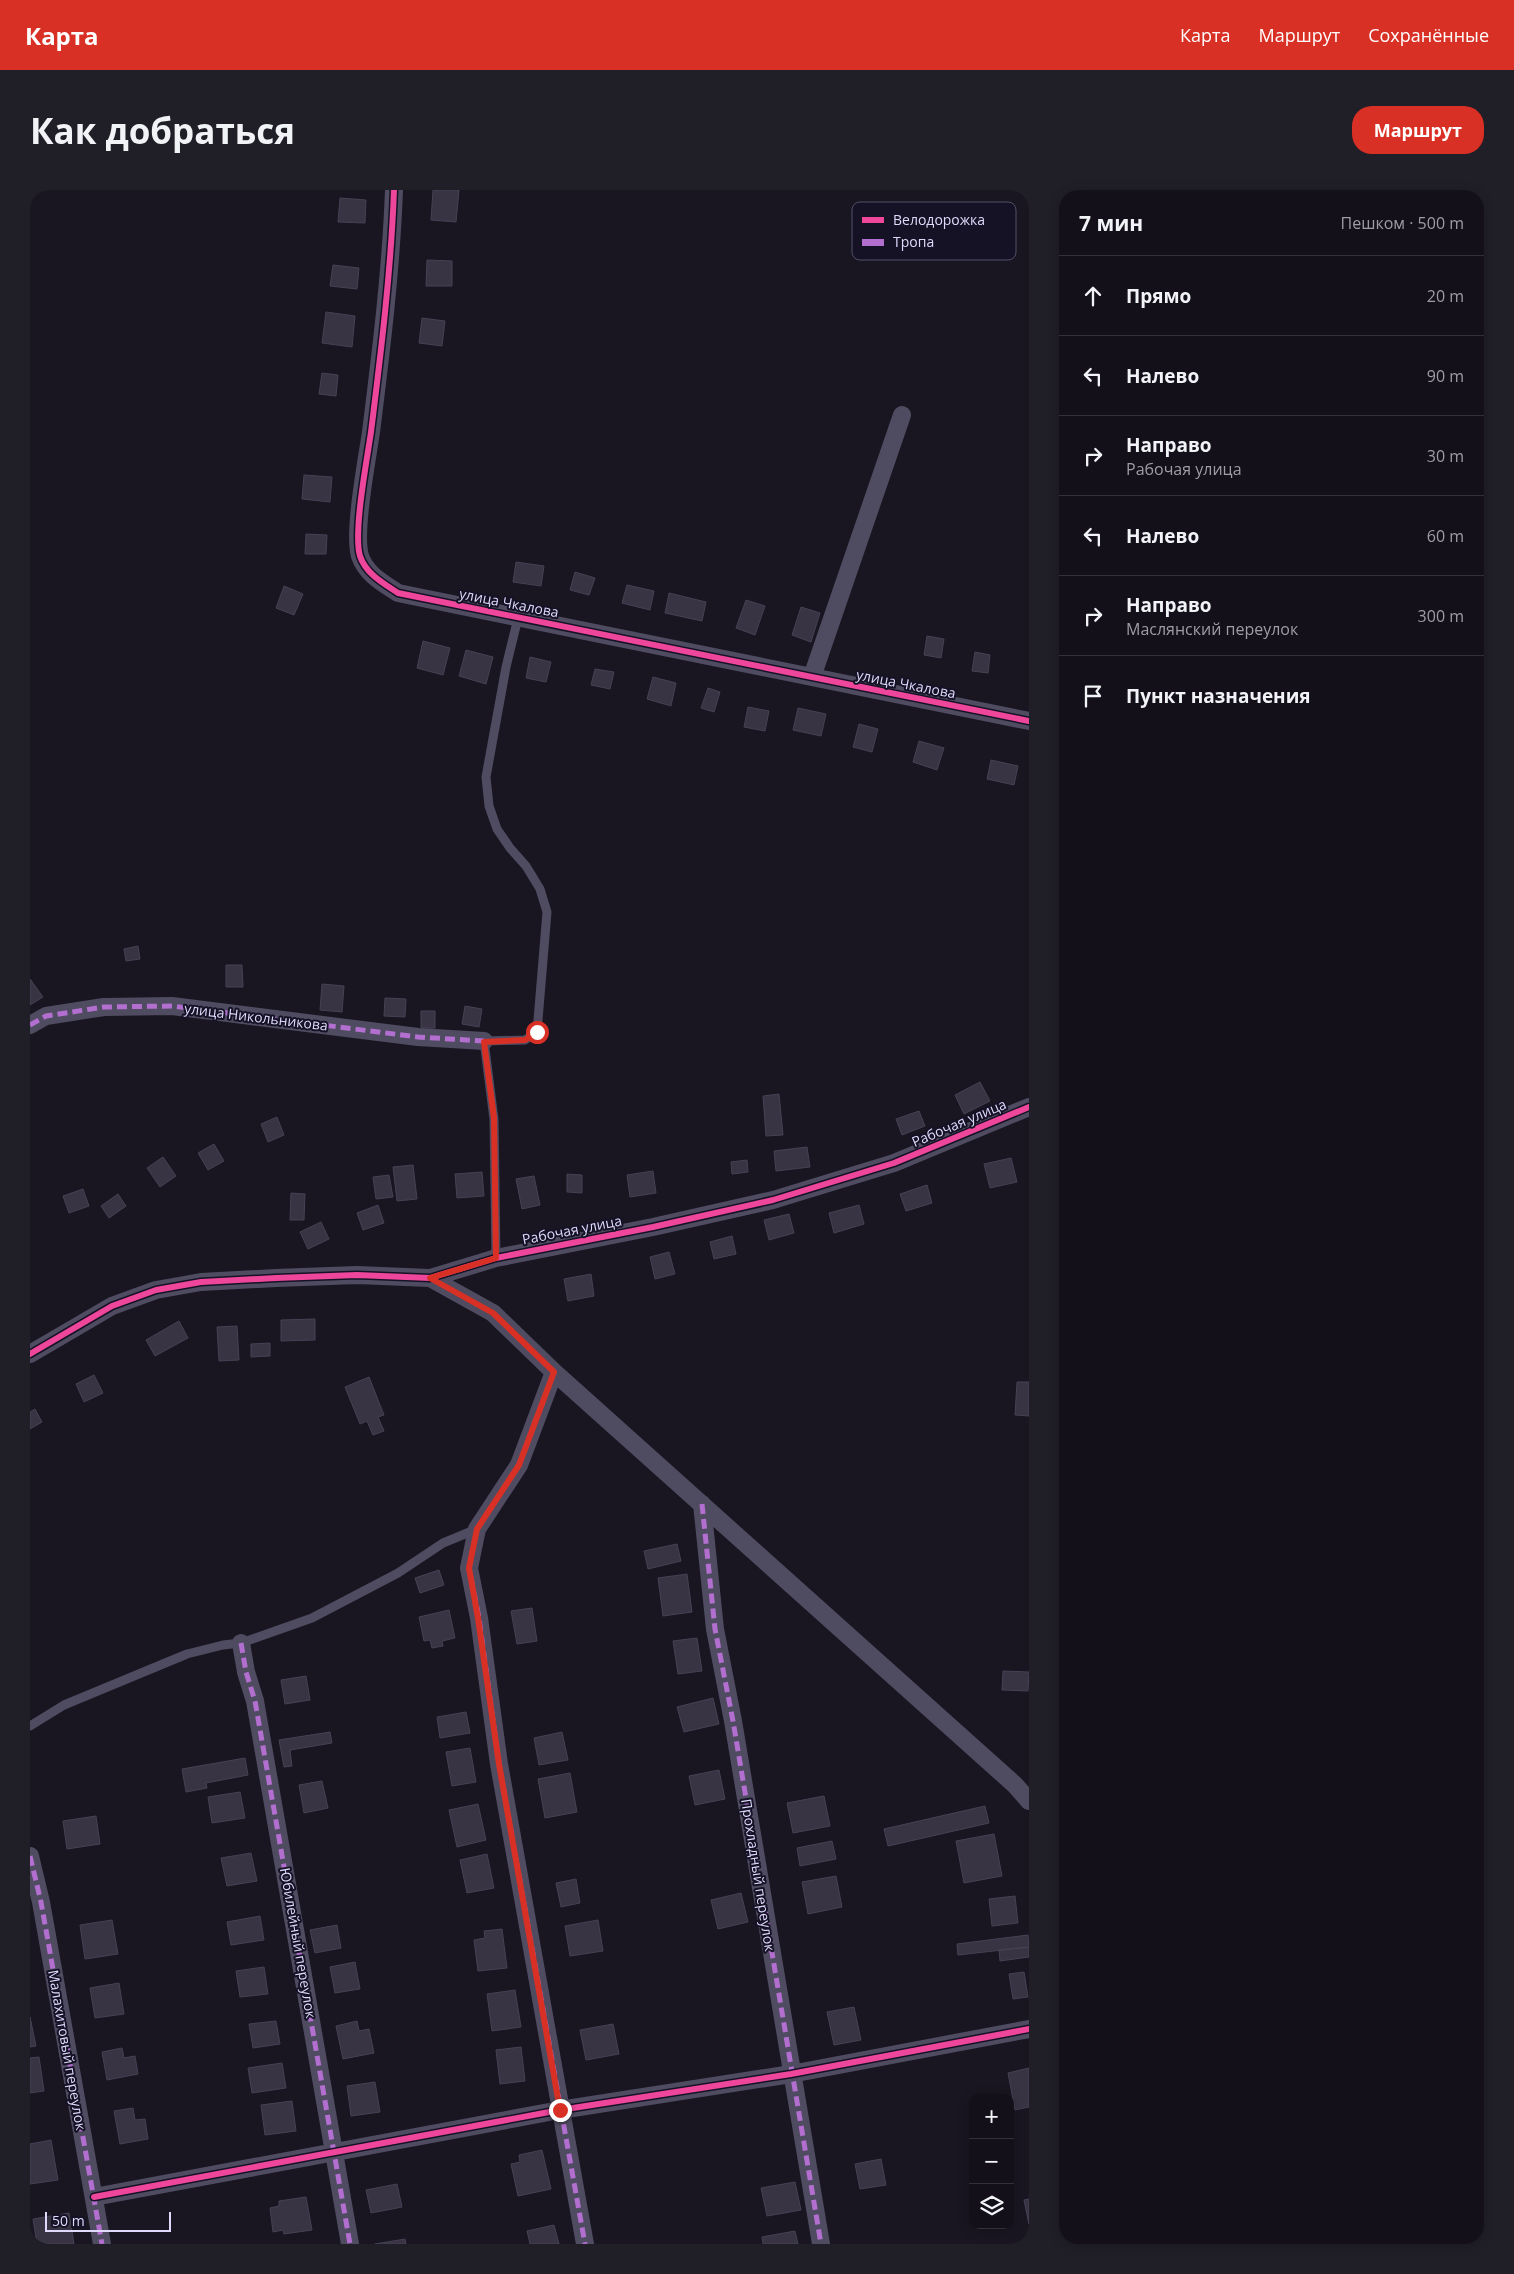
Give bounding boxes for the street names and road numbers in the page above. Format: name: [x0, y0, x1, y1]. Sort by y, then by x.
street label: улица Чкалова: [458, 584, 561, 621]
street label: улица Чкалова: [855, 665, 958, 702]
street label: улица Никольникова: [183, 998, 329, 1035]
street label: Рабочая улица: [909, 1094, 1009, 1151]
street label: Рабочая улица: [520, 1211, 623, 1248]
street label: Прохладный переулок: [737, 1797, 780, 1953]
street label: Юбилейный переулок: [276, 1866, 321, 2020]
street label: Малахитовый переулок: [44, 1968, 91, 2132]

